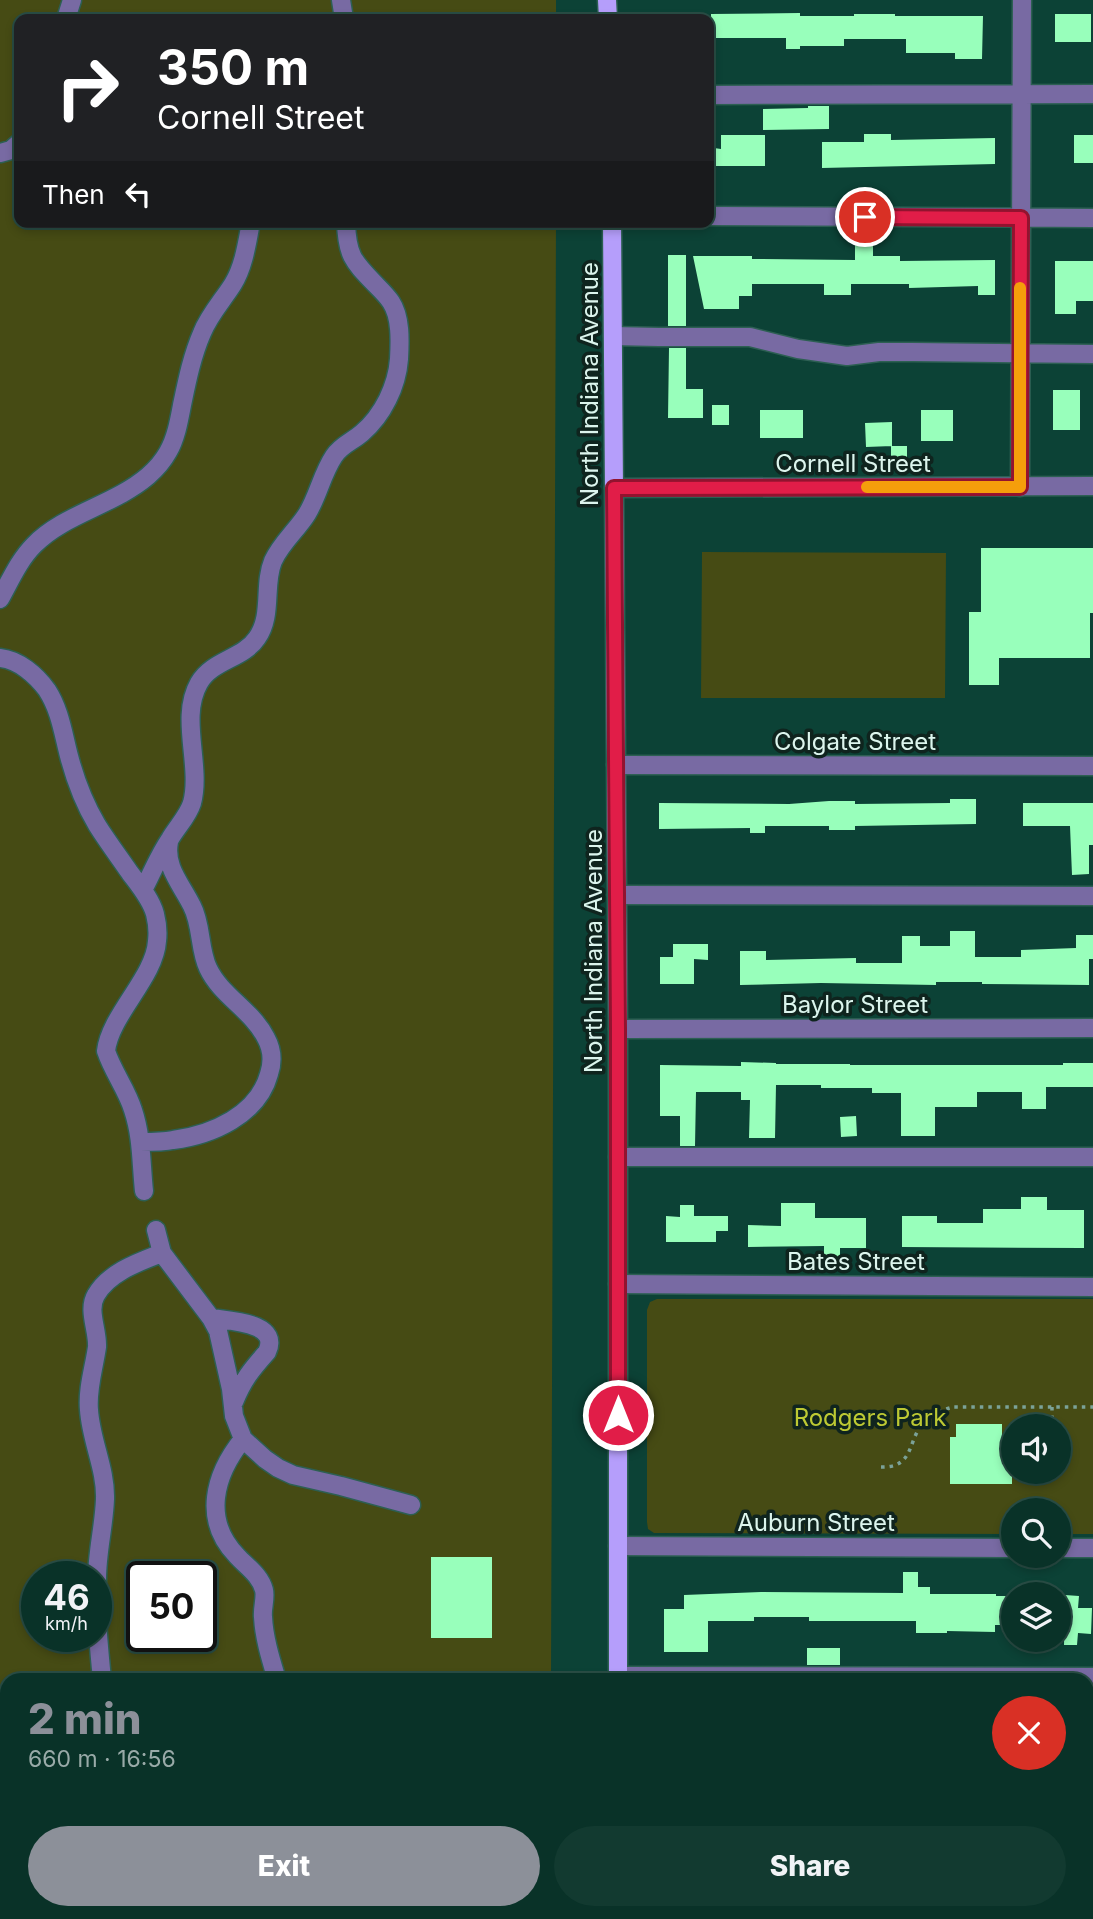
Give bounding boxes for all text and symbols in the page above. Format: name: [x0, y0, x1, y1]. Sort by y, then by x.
text: 350 m: [157, 38, 309, 97]
icon: right: [42, 42, 133, 133]
text: Cornell Street: [157, 98, 364, 137]
icon: left: [119, 175, 157, 213]
text: Then: [42, 179, 105, 210]
pin: [835, 187, 895, 247]
icon: arrive: [846, 198, 884, 236]
street label: North Indiana Avenue: [575, 262, 604, 506]
street label: Cornell Street: [775, 449, 931, 478]
street label: Colgate Street: [774, 727, 936, 756]
street label: North Indiana Avenue: [579, 829, 608, 1073]
street label: Baylor Street: [782, 990, 928, 1019]
street label: Bates Street: [787, 1247, 925, 1276]
position arrow: [581, 1378, 655, 1452]
park label: Rodgers Park: [794, 1403, 946, 1432]
map controls: [1001, 1414, 1071, 1652]
button: sound: [1001, 1414, 1071, 1484]
button: search: [1001, 1498, 1071, 1568]
street label: Auburn Street: [737, 1508, 895, 1537]
speed limit sign: 50: [126, 1561, 217, 1652]
text: 46: [43, 1576, 90, 1618]
button: layers: [1001, 1582, 1071, 1652]
text: km/h: [45, 1613, 88, 1634]
text: 2 min: [28, 1693, 142, 1744]
button: close: [992, 1696, 1066, 1770]
text: 660 m · 16:56: [28, 1745, 176, 1773]
button: Exit: [28, 1826, 540, 1906]
button: Share: [554, 1826, 1066, 1906]

